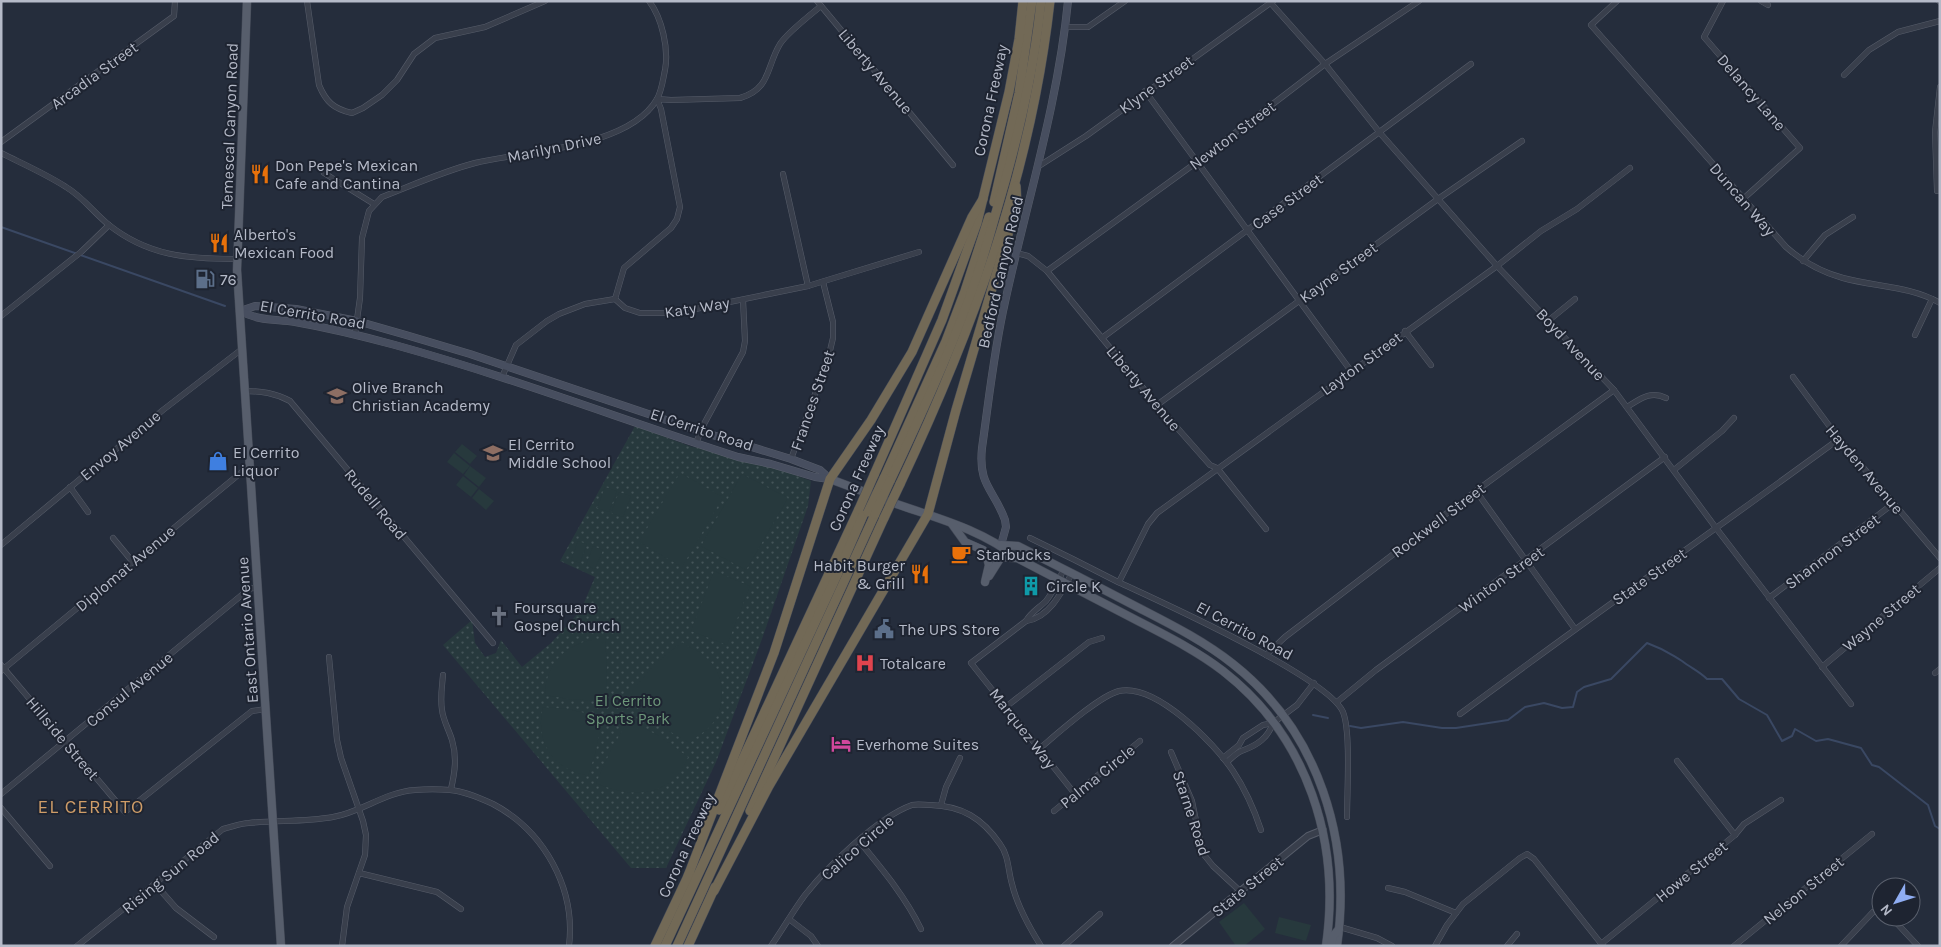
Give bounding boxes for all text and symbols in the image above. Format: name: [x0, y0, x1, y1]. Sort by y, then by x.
street label: Liberty Avenue: [834, 25, 917, 118]
street label: Arcadia Street: [47, 37, 141, 113]
street label: Temescal Canyon Road: [217, 42, 242, 210]
street label: Corona Freeway: [969, 42, 1012, 158]
street label: Delancy Lane: [1713, 50, 1790, 135]
street label: Klyne Street: [1115, 51, 1197, 118]
street label: Newton Street: [1185, 97, 1279, 174]
street label: Marilyn Drive: [505, 128, 603, 167]
place label: Don Pepe's Mexican Cafe and Cantina: [275, 156, 418, 193]
street label: Duncan Way: [1706, 159, 1780, 240]
restaurant icon: Don Pepe's Mexican Cafe and Cantina: [249, 163, 271, 185]
street label: Case Street: [1248, 169, 1326, 233]
street label: Bedford Canyon Road: [974, 194, 1027, 350]
place label: Alberto's Mexican Food: [234, 225, 334, 262]
restaurant icon: Alberto's Mexican Food: [208, 232, 230, 254]
street label: Kayne Street: [1296, 238, 1381, 307]
fuel station icon: 76: [194, 268, 216, 290]
place label: 76: [220, 270, 237, 289]
street label: Katy Way: [663, 293, 732, 322]
street label: El Cerrito Road: [259, 296, 367, 333]
street label: Boyd Avenue: [1532, 304, 1609, 384]
street label: Layton Street: [1317, 328, 1406, 399]
street label: Liberty Avenue: [1102, 342, 1185, 435]
street label: Frances Street: [786, 347, 839, 453]
place label: Olive Branch Christian Academy: [352, 378, 490, 415]
school or university icon: Olive Branch Christian Academy: [326, 385, 348, 407]
street label: El Cerrito Road: [648, 404, 756, 455]
street label: Envoy Avenue: [76, 406, 164, 485]
street label: Hayden Avenue: [1822, 421, 1907, 518]
street label: Corona Freeway: [825, 422, 889, 534]
place label: El Cerrito Middle School: [508, 435, 611, 472]
school or university icon: El Cerrito Middle School: [482, 442, 504, 464]
place label: El Cerrito Liquor: [233, 443, 299, 480]
shop icon: El Cerrito Liquor: [207, 450, 229, 472]
street label: Rudell Road: [340, 465, 411, 544]
street label: Rockwell Street: [1388, 479, 1489, 562]
street label: Shannon Street: [1781, 510, 1883, 593]
street label: Diplomat Avenue: [72, 521, 179, 616]
street label: Winton Street: [1455, 542, 1548, 617]
cafe icon: Starbucks: [950, 543, 972, 565]
street label: State Street: [1608, 544, 1690, 609]
place label: Starbucks: [976, 545, 1051, 564]
street label: East Ontario Avenue: [233, 556, 262, 704]
place label: Habit Burger & Grill: [813, 556, 905, 593]
restaurant icon: Habit Burger & Grill: [909, 563, 931, 585]
building icon: Circle K: [1020, 575, 1042, 597]
place label: Circle K: [1046, 577, 1101, 596]
street label: Wayne Street: [1839, 579, 1924, 655]
street label: El Cerrito Road: [1193, 597, 1296, 664]
place label: Foursquare Gospel Church: [514, 598, 620, 635]
church icon: Foursquare Gospel Church: [488, 605, 510, 627]
public building icon: The UPS Store: [873, 618, 895, 640]
place label: The UPS Store: [899, 620, 1000, 639]
street label: Consul Avenue: [82, 648, 177, 731]
hospital icon: Totalcare: [854, 652, 876, 674]
place label: Totalcare: [880, 654, 946, 673]
street label: Marquez Way: [985, 684, 1060, 773]
park label: El Cerrito Sports Park: [586, 691, 670, 728]
street label: Hillside Street: [22, 693, 103, 784]
hotel icon: Everhome Suites: [830, 733, 852, 755]
place label: Everhome Suites: [856, 735, 979, 754]
street label: Palma Circle: [1056, 740, 1139, 812]
street label: Starne Road: [1169, 768, 1214, 858]
street label: Corona Freeway: [654, 789, 719, 901]
district label: EL CERRITO: [38, 796, 144, 818]
street label: Calico Circle: [817, 811, 898, 884]
street label: Rising Sun Road: [118, 827, 223, 917]
street label: Howe Street: [1652, 837, 1731, 906]
street label: State Street: [1208, 852, 1287, 921]
street label: Nelson Street: [1759, 852, 1847, 929]
north arrow: [1871, 877, 1921, 927]
text: N: [1877, 901, 1896, 919]

